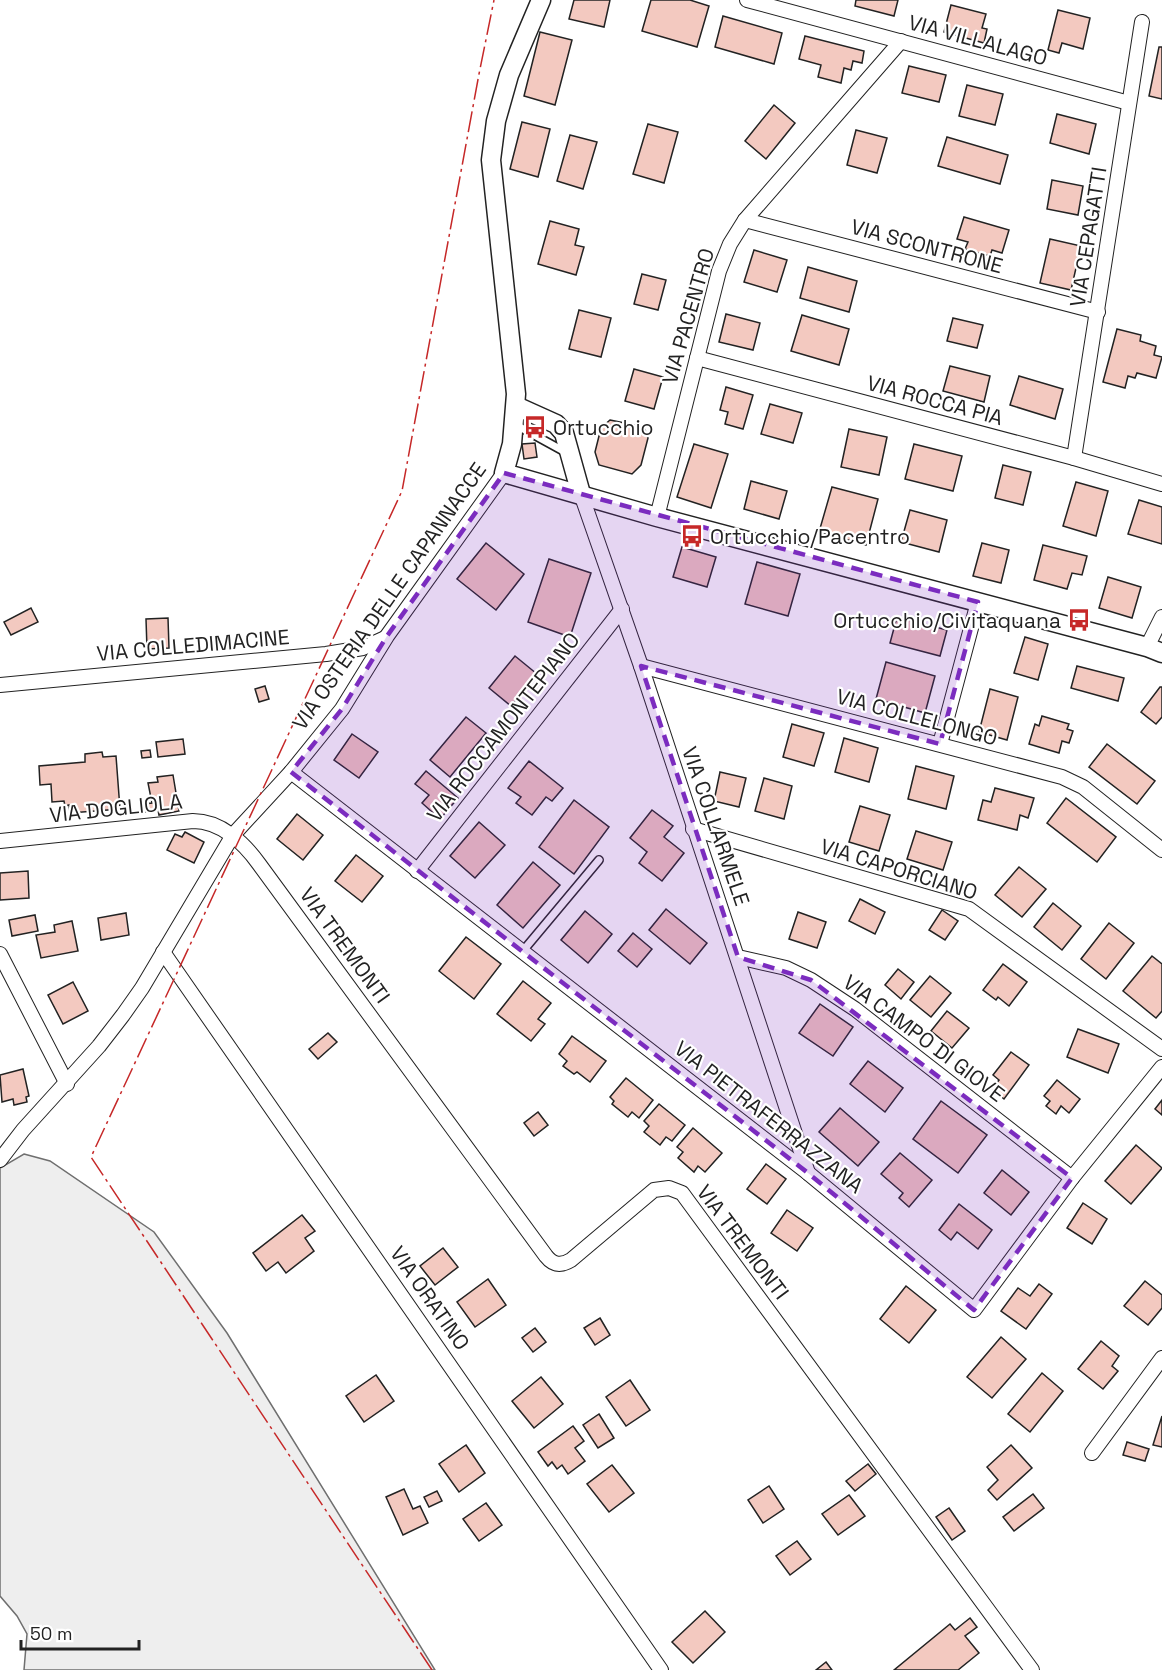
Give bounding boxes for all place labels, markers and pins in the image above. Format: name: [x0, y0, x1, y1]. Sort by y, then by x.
bus stop icon: Ortucchio: [522, 414, 548, 440]
place label: Ortucchio: [553, 414, 654, 441]
bus stop icon: Ortucchio/Pacentro: [679, 523, 705, 549]
place label: Ortucchio/Pacentro: [710, 523, 910, 550]
place label: Ortucchio/Civitaquana: [833, 607, 1061, 634]
bus stop icon: Ortucchio/Civitaquana: [1066, 607, 1092, 633]

